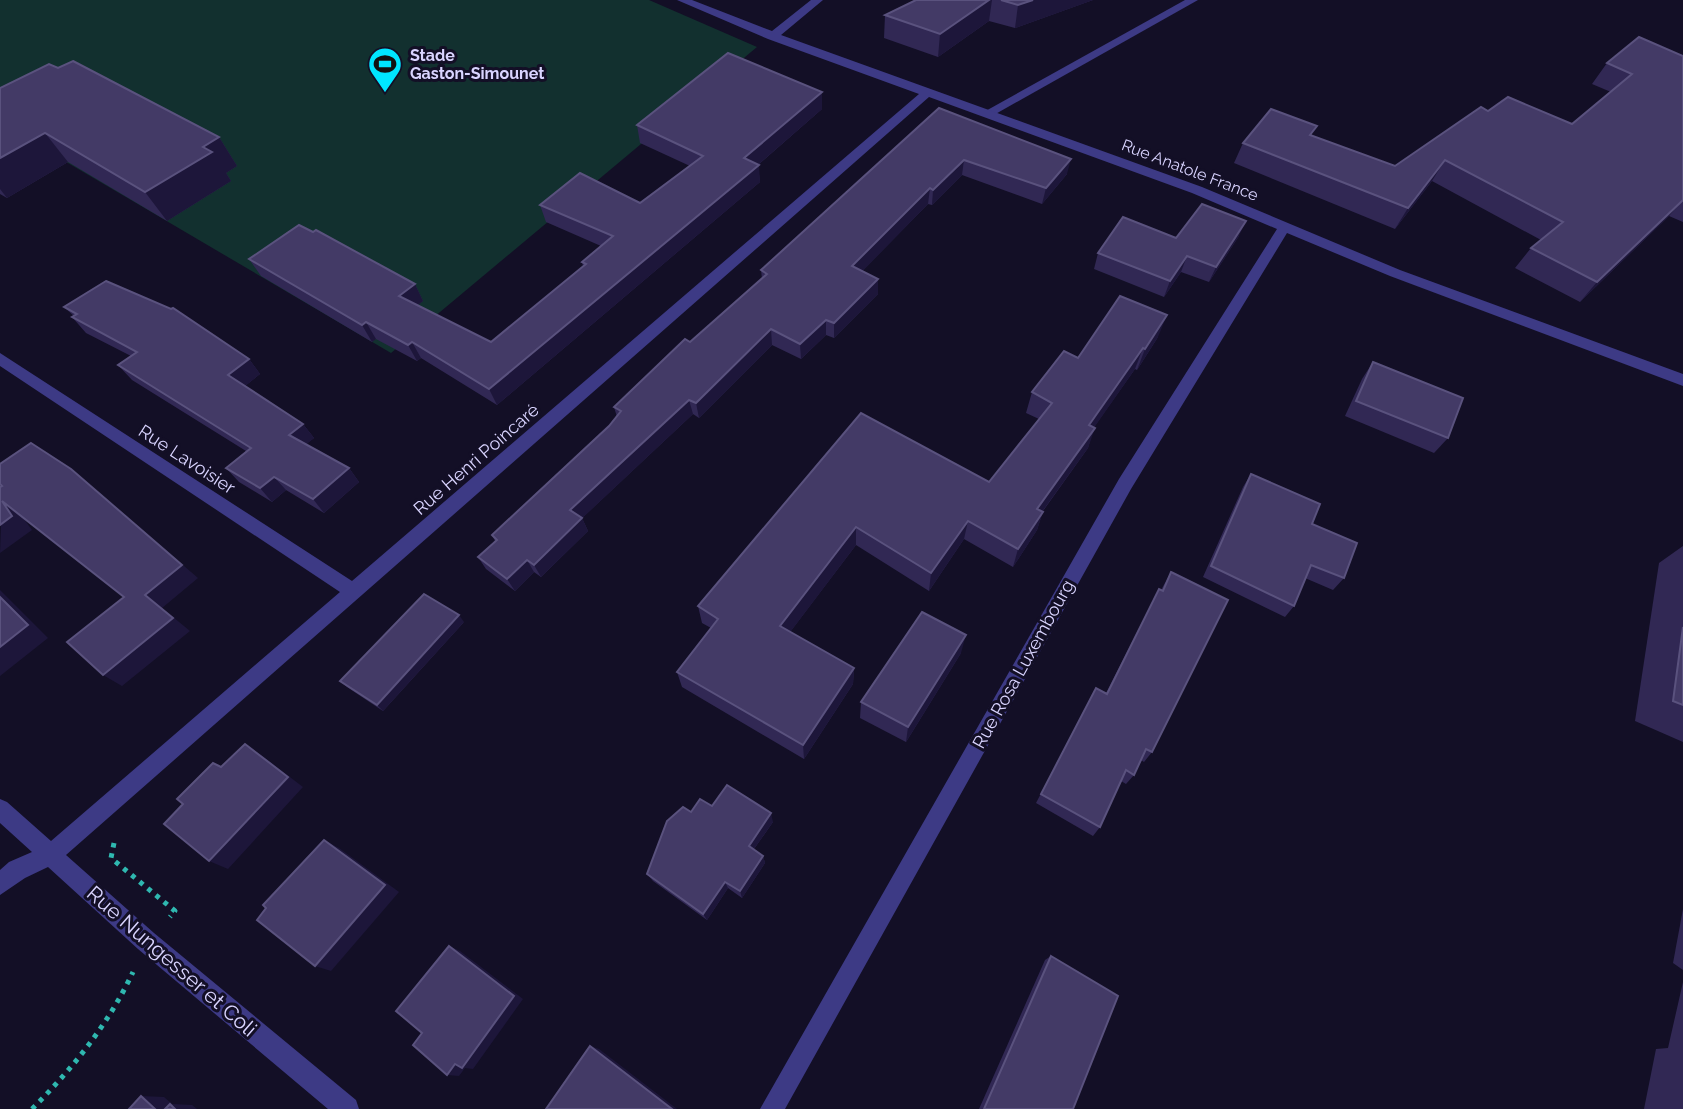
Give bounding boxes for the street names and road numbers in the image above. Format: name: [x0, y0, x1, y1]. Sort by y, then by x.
street label: Rue Anatole France: [1119, 135, 1261, 205]
street label: Rue Henri Poincaré: [409, 399, 543, 519]
street label: Rue Lavoisier: [135, 420, 240, 498]
street label: Rue Rosa Luxembourg: [968, 576, 1078, 752]
street label: Rue Nungesser et Coli: [82, 881, 262, 1041]

